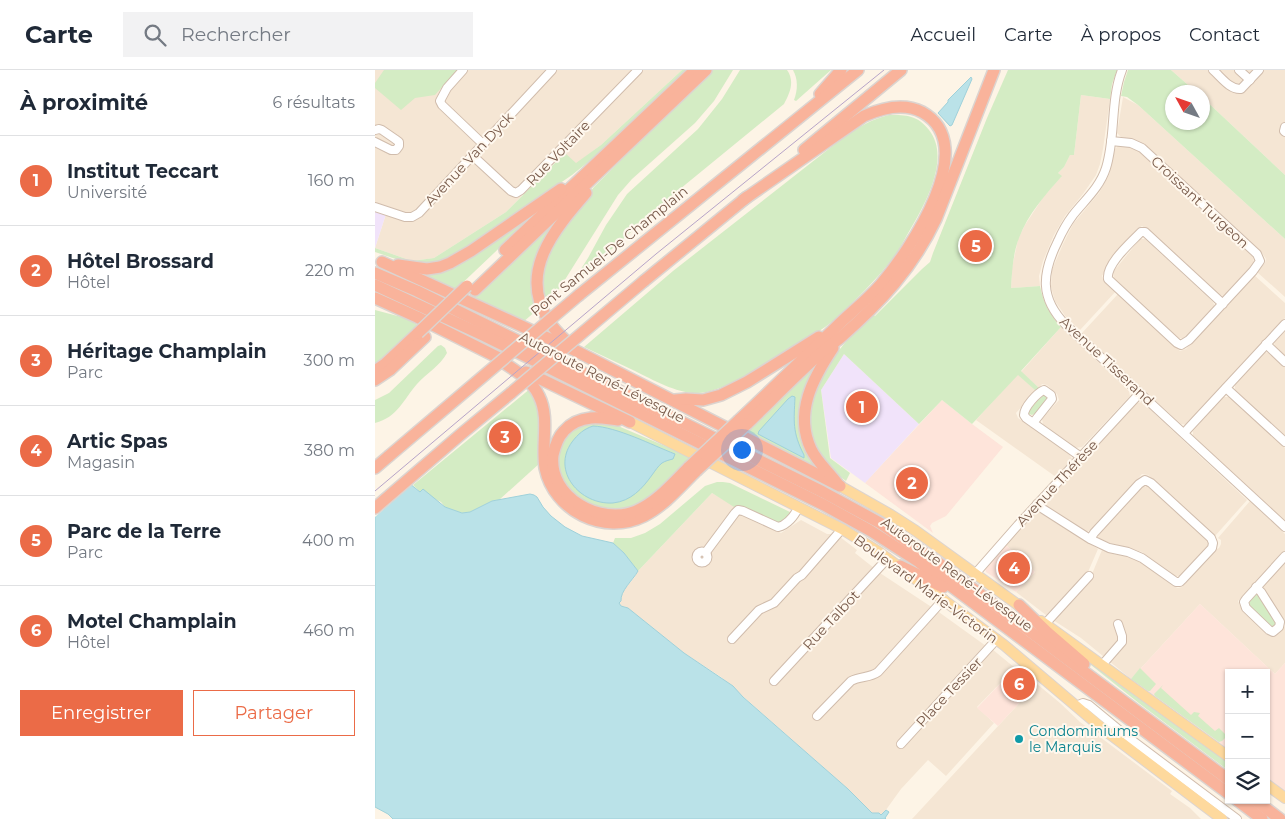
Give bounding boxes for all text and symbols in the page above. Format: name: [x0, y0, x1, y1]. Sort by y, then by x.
search box: [123, 12, 473, 57]
text: Carte: [25, 20, 93, 49]
icon: search: [141, 21, 169, 49]
text: Rechercher: [181, 23, 291, 46]
text: Accueil: [911, 24, 976, 46]
text: Carte: [1004, 24, 1053, 46]
text: À propos: [1081, 24, 1161, 46]
text: Contact: [1189, 24, 1260, 46]
north arrow: [1165, 85, 1210, 130]
text: À proximité: [20, 90, 148, 115]
text: 6 résultats: [273, 93, 355, 112]
street label: Avenue Van Dyck: [421, 108, 518, 210]
street label: Rue Voltaire: [522, 116, 594, 190]
street label: Croissant Turgeon: [1147, 152, 1253, 252]
text: Institut Teccart: [67, 160, 219, 183]
text: 1: [33, 171, 39, 190]
text: 160 m: [308, 171, 355, 190]
street label: Pont Samuel-De Champlain: [527, 182, 691, 320]
text: Université: [67, 183, 147, 202]
pin: 5: [960, 227, 992, 265]
text: Hôtel Brossard: [67, 250, 214, 273]
text: 2: [31, 261, 41, 280]
text: 220 m: [305, 261, 355, 280]
text: Hôtel: [67, 273, 110, 292]
street label: Avenue Tisserand: [1056, 313, 1158, 409]
street label: Autoroute René-Lévesque: [516, 327, 688, 427]
text: Héritage Champlain: [67, 340, 267, 363]
text: 3: [31, 351, 41, 370]
text: 300 m: [304, 351, 355, 370]
text: Parc: [67, 363, 103, 382]
pin: 1: [846, 388, 878, 426]
pin: 3: [489, 418, 521, 456]
text: Artic Spas: [67, 430, 168, 453]
street label: Avenue Thérèse: [1012, 436, 1102, 530]
your location: [729, 437, 755, 463]
text: 4: [30, 441, 42, 460]
text: 380 m: [304, 441, 355, 460]
text: Magasin: [67, 453, 135, 472]
pin: 2: [896, 464, 928, 502]
street label: Autoroute René-Lévesque: [878, 513, 1036, 635]
text: Parc de la Terre: [67, 520, 221, 543]
text: 5: [31, 531, 41, 550]
text: 400 m: [302, 531, 355, 550]
street label: Boulevard Marie-Victorin: [850, 531, 1002, 647]
text: Parc: [67, 543, 103, 562]
pin: 4: [998, 549, 1030, 587]
street label: Rue Talbot: [799, 586, 863, 654]
text: Motel Champlain: [67, 610, 237, 633]
text: 6: [31, 621, 41, 640]
text: 460 m: [303, 621, 355, 640]
text: Hôtel: [67, 633, 110, 652]
street label: Place Tessier: [912, 653, 986, 731]
pin: 6: [1003, 665, 1035, 703]
map controls: [1225, 669, 1270, 804]
button: +: [1225, 669, 1270, 714]
button: Enregistrer: [20, 690, 183, 736]
button: Partager: [193, 690, 355, 736]
button: −: [1225, 714, 1270, 759]
place label: Condominiums le Marquis: [1029, 722, 1138, 756]
marker: Condominiums le Marquis: [1013, 733, 1025, 745]
button: layers: [1225, 759, 1270, 804]

